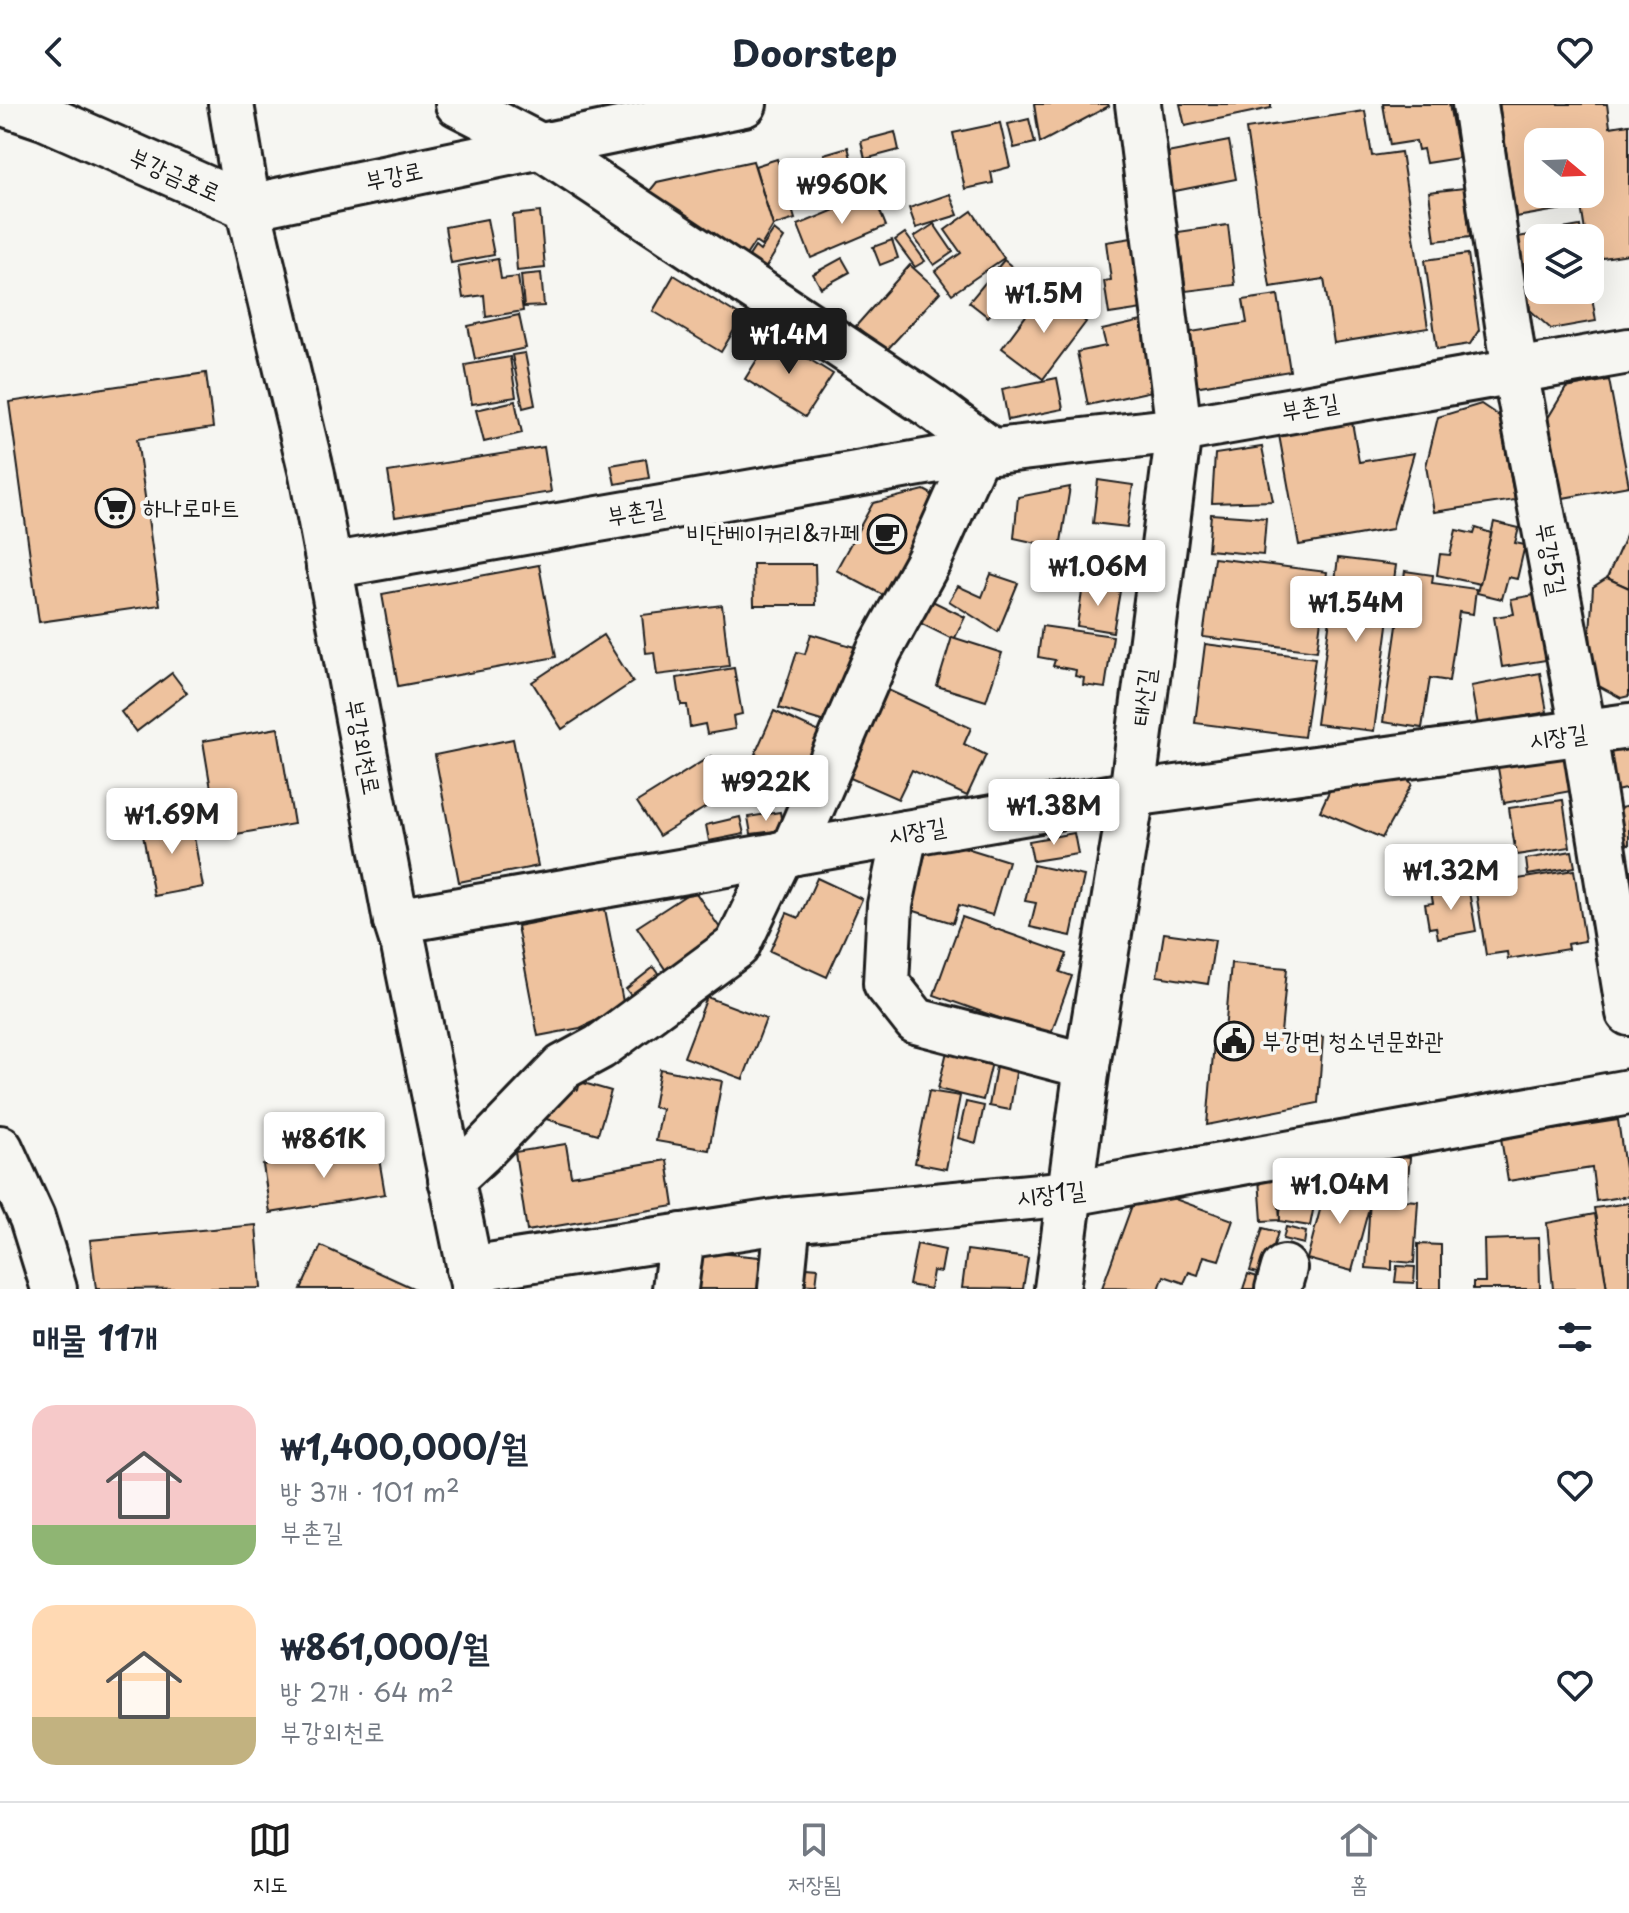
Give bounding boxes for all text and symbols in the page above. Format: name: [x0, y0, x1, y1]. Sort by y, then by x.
text: Doorstep: [732, 25, 897, 79]
icon: back: [32, 30, 76, 74]
icon: heart: [1553, 30, 1597, 74]
north arrow: [1524, 128, 1604, 208]
map controls: [1524, 128, 1604, 304]
street label: 부강금호로: [124, 137, 227, 209]
street label: 부강로: [362, 150, 426, 198]
pin: ₩960K: [786, 158, 898, 226]
text: ₩960K: [796, 164, 888, 203]
button: layers: [1524, 224, 1604, 304]
pin: ₩1.5M: [988, 267, 1100, 335]
text: ₩1.5M: [1005, 273, 1083, 312]
pin: ₩1.4M: [733, 308, 845, 376]
text: ₩1.4M: [750, 314, 828, 353]
street label: 부촌길: [1278, 382, 1341, 428]
supermarket icon: 하나로마트: [94, 487, 136, 529]
street label: 부촌길: [604, 487, 667, 533]
place label: 하나로마트: [143, 488, 240, 524]
cafe icon: 비단베이커리&카페: [866, 513, 908, 555]
place label: 비단베이커리&카페: [686, 514, 859, 550]
street label: 부강5길: [1528, 519, 1578, 598]
pin: ₩1.06M: [1033, 540, 1163, 608]
text: ₩1.06M: [1048, 546, 1148, 585]
pin: ₩1.54M: [1291, 576, 1421, 644]
text: ₩1.54M: [1308, 582, 1404, 621]
street label: 태산길: [1121, 666, 1163, 728]
street label: 부강외천로: [338, 696, 392, 797]
street label: 시장길: [1527, 713, 1589, 757]
pin: ₩922K: [710, 755, 822, 823]
text: ₩922K: [721, 761, 811, 800]
pin: ₩1.38M: [989, 779, 1119, 847]
text: ₩1.38M: [1006, 785, 1102, 824]
pin: ₩1.69M: [107, 788, 237, 856]
text: ₩1.69M: [124, 794, 220, 833]
street label: 시장길: [885, 806, 948, 852]
pin: ₩1.32M: [1386, 844, 1516, 912]
text: ₩1.32M: [1403, 850, 1499, 889]
public building icon: 부강면 청소년문화관: [1213, 1020, 1255, 1062]
place label: 부강면 청소년문화관: [1262, 1021, 1444, 1057]
pin: ₩861K: [268, 1112, 380, 1180]
text: ₩861K: [282, 1118, 366, 1157]
pin: ₩1.04M: [1275, 1158, 1405, 1226]
text: ₩1.04M: [1291, 1164, 1389, 1203]
street label: 시장1길: [1014, 1170, 1087, 1214]
text: 매물 11개: [32, 1311, 158, 1363]
icon: filters: [1553, 1315, 1597, 1359]
text: ₩1,400,000/월: [280, 1420, 528, 1472]
icon: home: [96, 1437, 192, 1533]
icon: heart: [1553, 1463, 1597, 1507]
text: 방 3개 · 101 m²: [280, 1472, 460, 1511]
text: 부촌길: [280, 1511, 343, 1550]
text: ₩861,000/월: [280, 1620, 489, 1672]
icon: home: [96, 1637, 192, 1733]
icon: heart: [1553, 1663, 1597, 1707]
text: 방 2개 · 64 m²: [280, 1672, 454, 1711]
text: 부강외천로: [280, 1711, 385, 1750]
tab: 지도: [248, 1818, 292, 1899]
tab: 저장됨: [788, 1818, 841, 1899]
tab: 홈: [1337, 1818, 1381, 1899]

